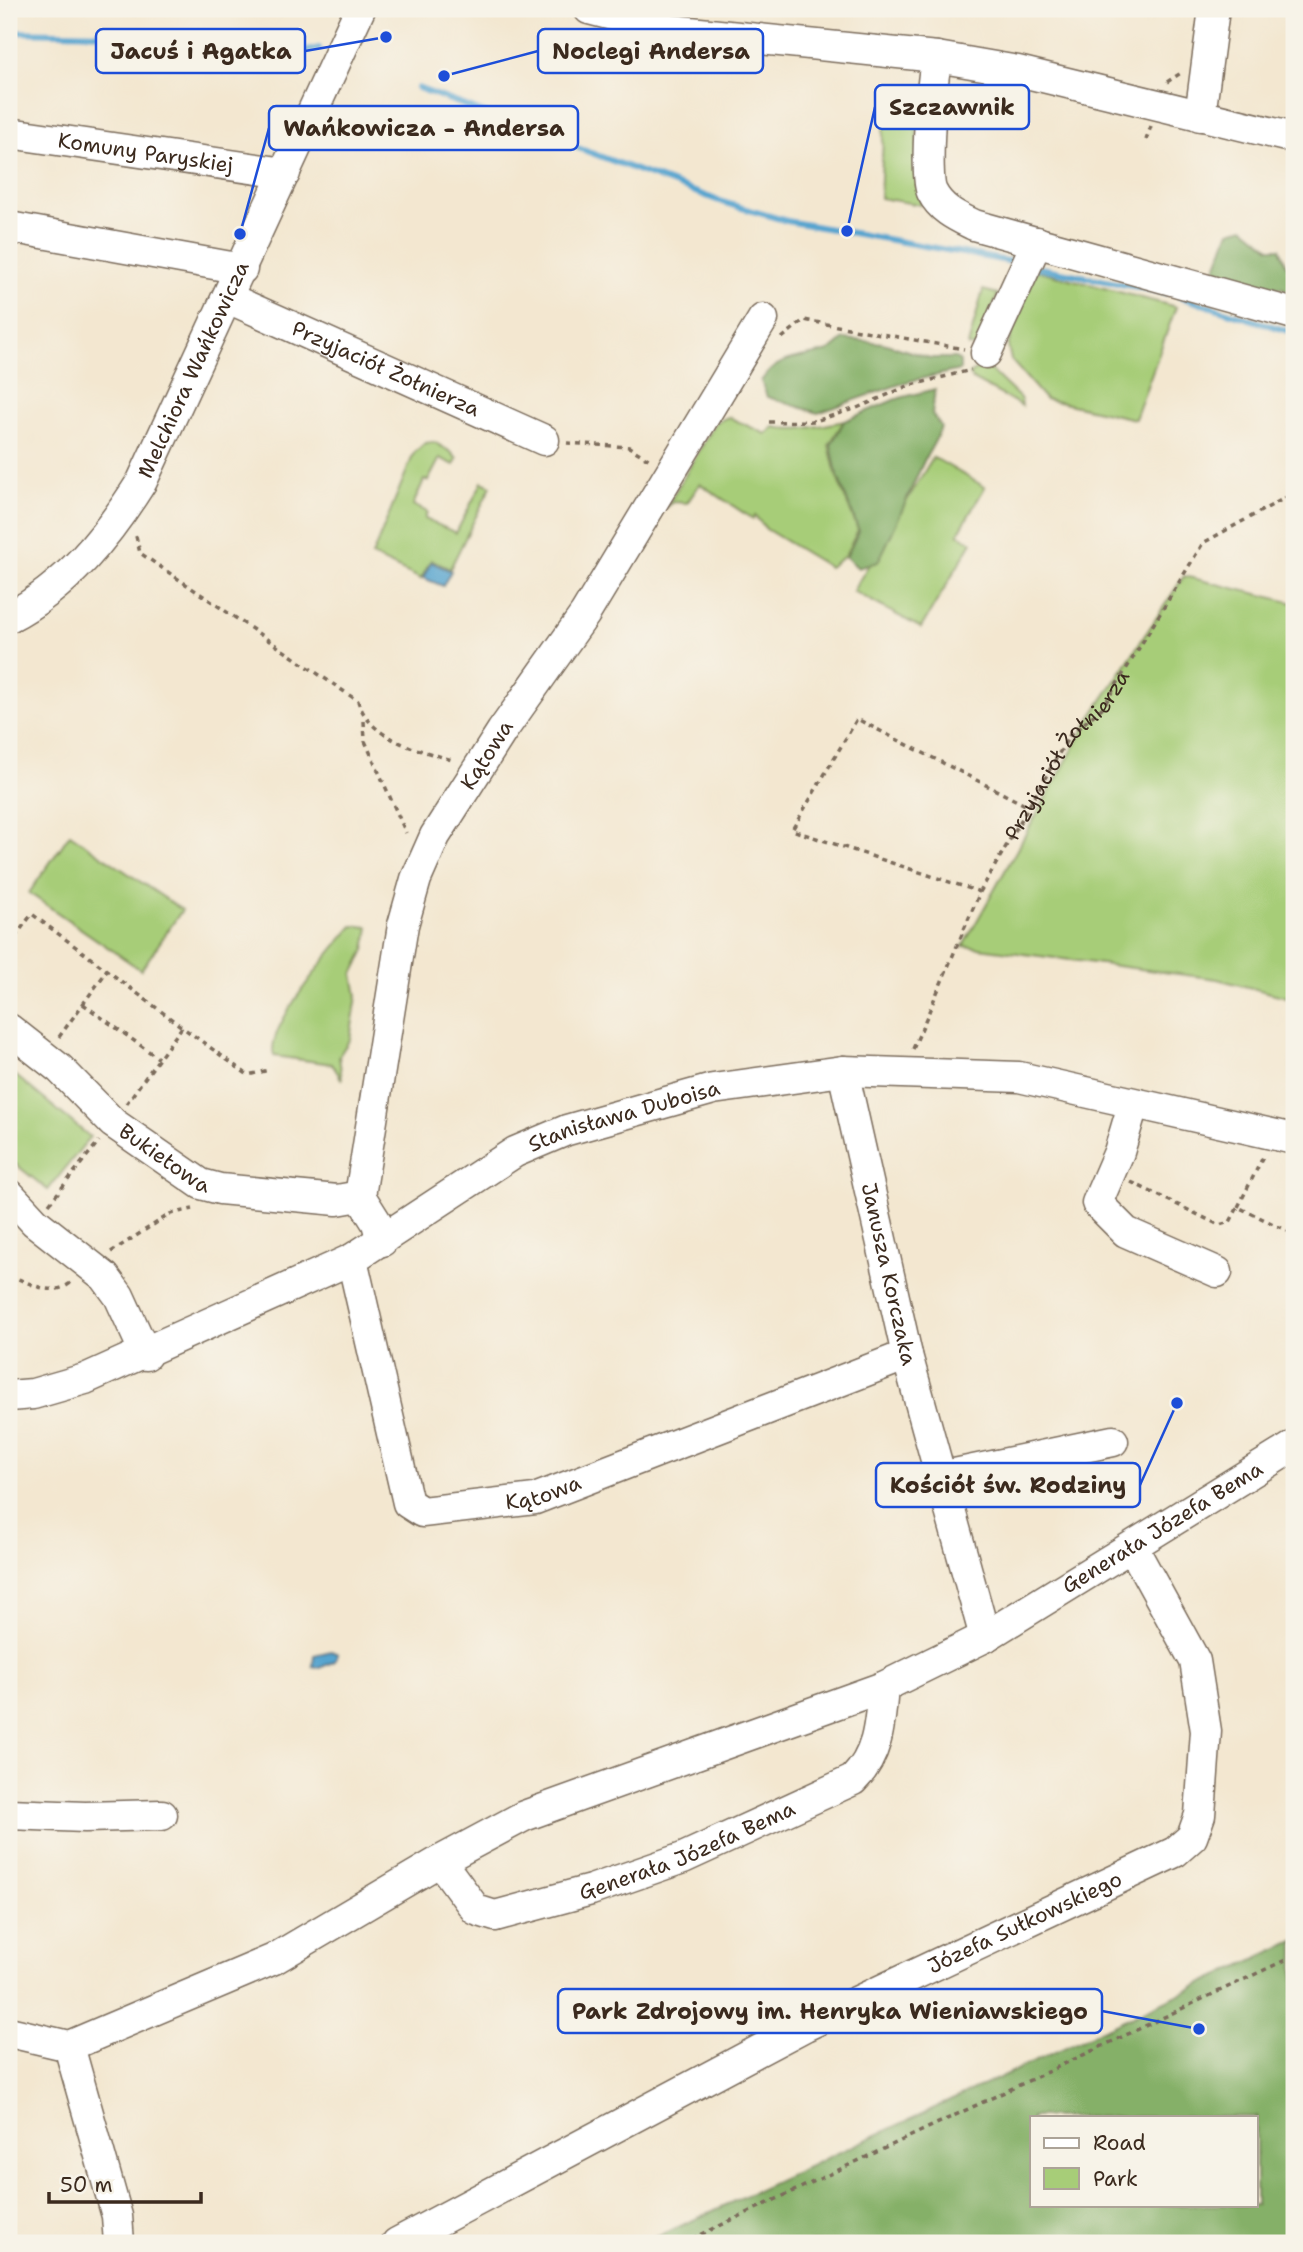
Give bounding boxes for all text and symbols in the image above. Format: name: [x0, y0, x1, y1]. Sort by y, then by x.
callout: Jacuś i Agatka: [96, 29, 305, 73]
callout: Noclegi Andersa: [538, 29, 763, 73]
text: Jacuś i Agatka: [110, 36, 292, 66]
text: Noclegi Andersa: [552, 36, 750, 66]
callout: Szczawnik: [875, 85, 1029, 129]
text: Szczawnik: [889, 92, 1015, 122]
callout: Wańkowicza - Andersa: [269, 106, 578, 150]
text: Wańkowicza - Andersa: [283, 113, 565, 143]
street label: Komuny Paryskiej: [56, 126, 235, 179]
street label: Melchiora Wańkowicza: [131, 257, 256, 483]
street label: Przyjaciół Żołnierza: [287, 314, 484, 423]
street label: Przyjaciół Żołnierza: [998, 665, 1136, 845]
street label: Kątowa: [454, 714, 520, 795]
street label: Stanisława Duboisa: [524, 1074, 723, 1159]
street label: Bukietowa: [113, 1117, 212, 1200]
street label: Janusza Korczaka: [855, 1180, 923, 1368]
street label: Generała Józefa Bema: [1057, 1455, 1268, 1600]
callout: Kościół św. Rodziny: [876, 1463, 1140, 1507]
street label: Kątowa: [504, 1469, 585, 1516]
text: Kościół św. Rodziny: [890, 1470, 1126, 1500]
street label: Generała Józefa Bema: [576, 1794, 800, 1907]
street label: Józefa Sułkowskiego: [923, 1865, 1127, 1980]
callout: Park Zdrojowy im. Henryka Wieniawskiego: [558, 1989, 1102, 2033]
text: Park Zdrojowy im. Henryka Wieniawskiego: [572, 1996, 1088, 2026]
legend: [1030, 2116, 1258, 2206]
text: Road: [1093, 2129, 1146, 2157]
scale bar: [49, 2161, 201, 2205]
text: Park: [1093, 2165, 1138, 2193]
text: 50 m: [60, 2171, 113, 2199]

